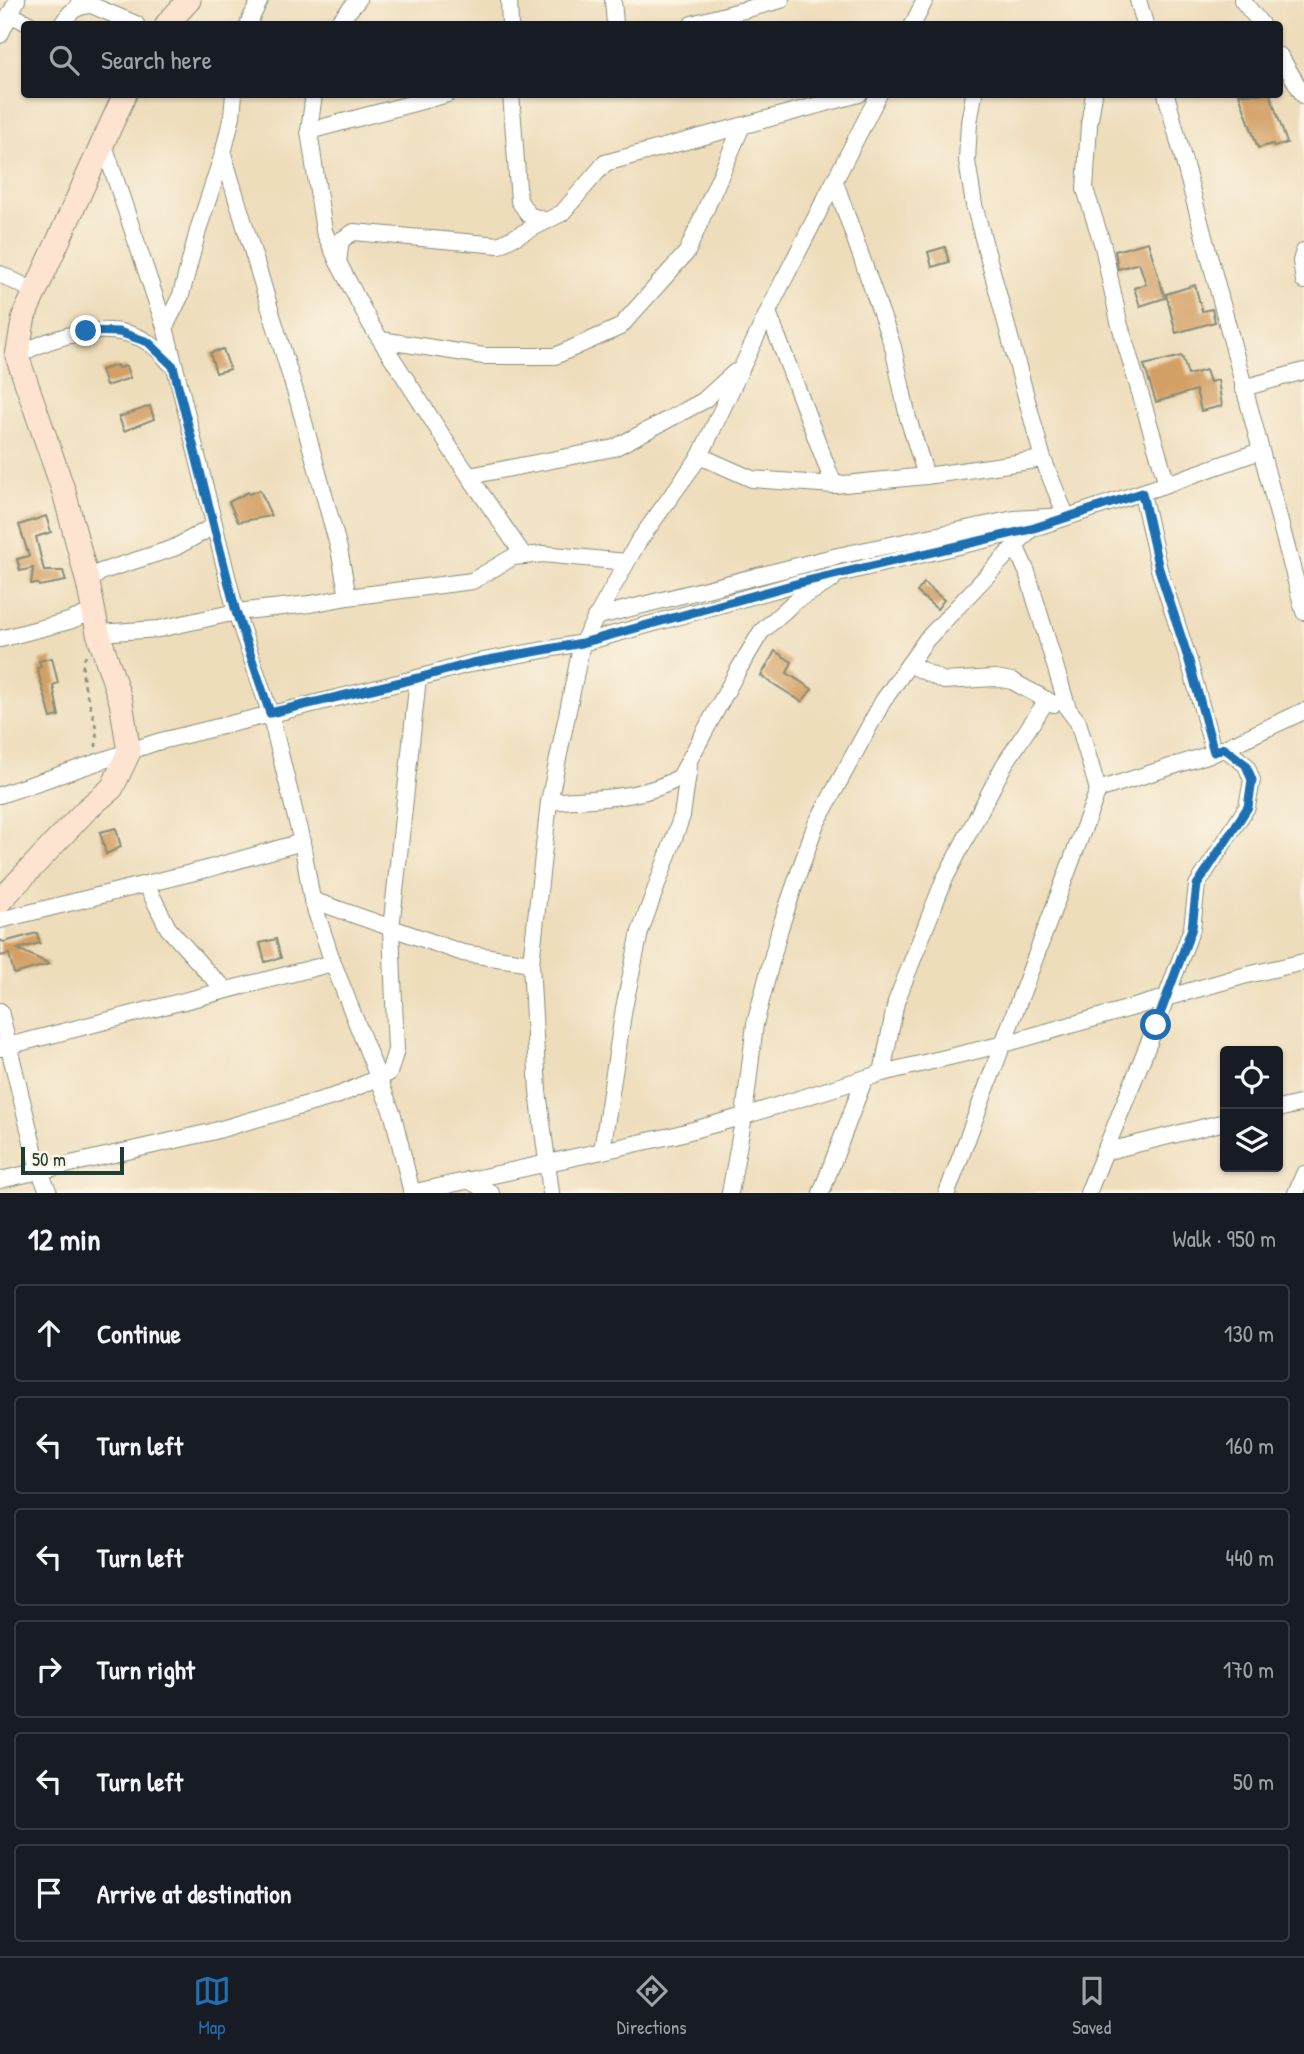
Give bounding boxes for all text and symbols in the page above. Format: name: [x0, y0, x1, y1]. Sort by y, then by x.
search box: [21, 21, 1283, 98]
icon: search: [45, 41, 83, 79]
text: Search here: [101, 42, 212, 77]
route end: [70, 315, 101, 346]
route start: [1140, 1009, 1171, 1040]
map controls: [1220, 1046, 1283, 1172]
button: locate: [1220, 1046, 1283, 1109]
button: layers: [1220, 1109, 1283, 1172]
scale bar: [21, 1144, 124, 1176]
text: 50 m: [32, 1146, 66, 1172]
text: 12 min: [28, 1219, 101, 1259]
text: Walk · 950 m: [1173, 1223, 1276, 1254]
icon: ahead: [30, 1314, 68, 1352]
text: Continue: [97, 1316, 181, 1351]
text: 130 m: [1224, 1318, 1274, 1349]
icon: left: [30, 1426, 68, 1464]
text: Turn left: [97, 1428, 183, 1463]
text: 160 m: [1225, 1430, 1274, 1461]
icon: left: [30, 1538, 68, 1576]
text: Turn left: [97, 1540, 183, 1575]
text: 440 m: [1226, 1542, 1274, 1573]
icon: right: [30, 1650, 68, 1688]
text: Turn right: [97, 1652, 195, 1687]
text: 170 m: [1223, 1654, 1274, 1685]
icon: left: [30, 1762, 68, 1800]
text: Turn left: [97, 1764, 183, 1799]
text: 50 m: [1233, 1766, 1274, 1797]
icon: arrive: [30, 1874, 68, 1912]
text: Arrive at destination: [97, 1876, 292, 1911]
tab: Map: [193, 1972, 231, 2040]
tab: Directions: [617, 1972, 687, 2040]
tab: Saved: [1072, 1972, 1111, 2040]

